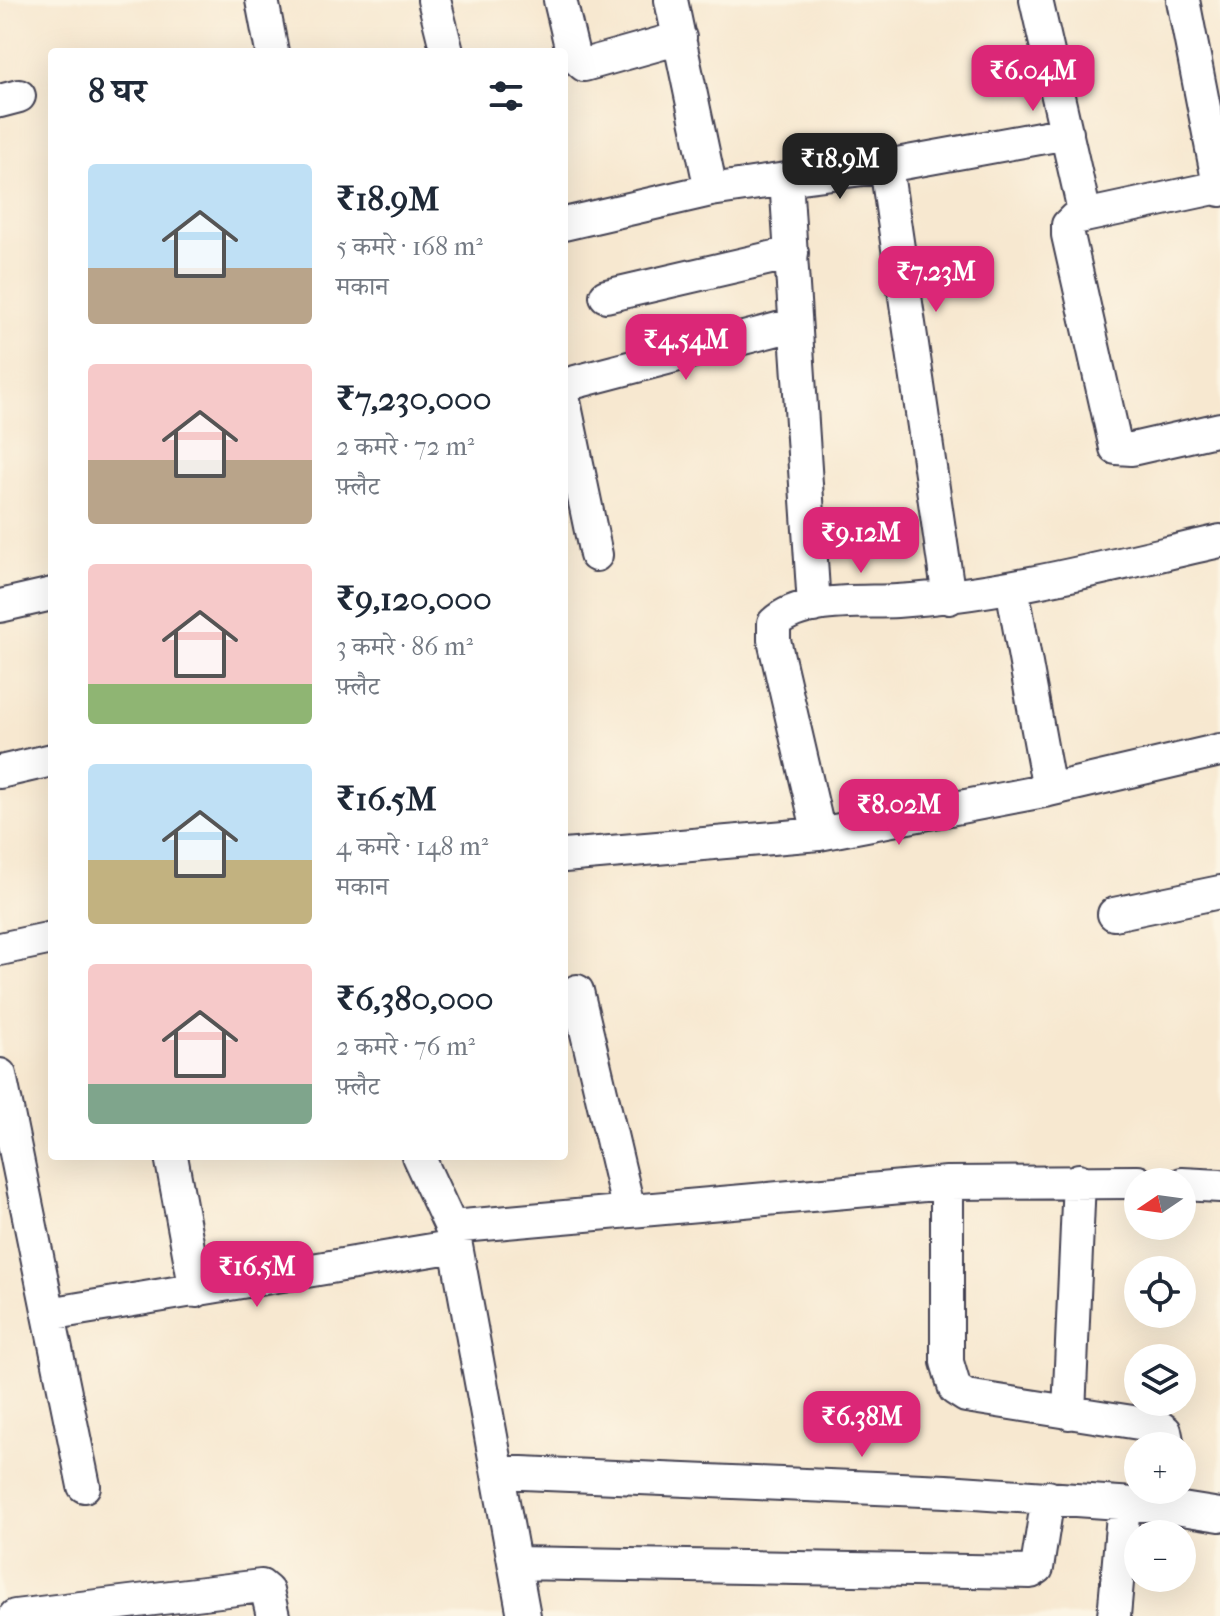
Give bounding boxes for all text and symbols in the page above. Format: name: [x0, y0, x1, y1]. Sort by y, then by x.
pin: ₹6.04M: [968, 45, 1098, 113]
text: ₹6.04M: [990, 55, 1076, 86]
text: 8 घर: [88, 71, 146, 111]
icon: filters: [484, 74, 528, 118]
pin: ₹18.9M: [775, 133, 905, 201]
text: ₹18.9M: [800, 143, 880, 174]
text: ₹18.9M: [336, 179, 439, 219]
icon: home: [152, 196, 248, 292]
text: 5 कमरे · 168 m²: [336, 231, 483, 262]
pin: ₹7.23M: [871, 246, 1001, 314]
text: ₹7.23M: [896, 256, 976, 287]
text: मकान: [336, 271, 389, 302]
pin: ₹4.54M: [621, 314, 751, 382]
text: ₹4.54M: [643, 324, 729, 355]
text: ₹7,230,000: [336, 379, 492, 419]
icon: home: [152, 396, 248, 492]
text: 2 कमरे · 72 m²: [336, 431, 474, 462]
text: फ़्लैट: [336, 471, 379, 502]
pin: ₹9.12M: [796, 507, 926, 575]
text: ₹9.12M: [821, 517, 901, 548]
text: ₹9,120,000: [336, 579, 492, 619]
icon: home: [152, 596, 248, 692]
text: 3 कमरे · 86 m²: [336, 631, 473, 662]
text: फ़्लैट: [336, 671, 379, 702]
text: ₹16.5M: [336, 779, 437, 819]
pin: ₹8.02M: [834, 779, 964, 847]
text: ₹8.02M: [857, 789, 941, 820]
icon: home: [152, 796, 248, 892]
text: 4 कमरे · 148 m²: [336, 831, 488, 862]
text: मकान: [336, 871, 389, 902]
text: ₹6,380,000: [336, 979, 494, 1019]
icon: home: [152, 996, 248, 1092]
text: 2 कमरे · 76 m²: [336, 1031, 475, 1062]
text: फ़्लैट: [336, 1071, 379, 1102]
north arrow: [1124, 1168, 1196, 1240]
map controls: [1124, 1168, 1196, 1592]
pin: ₹16.5M: [192, 1241, 322, 1309]
text: ₹16.5M: [219, 1251, 295, 1282]
button: locate: [1124, 1256, 1196, 1328]
button: layers: [1124, 1344, 1196, 1416]
pin: ₹6.38M: [797, 1391, 927, 1459]
text: ₹6.38M: [821, 1401, 903, 1432]
button: +: [1124, 1432, 1196, 1504]
button: −: [1124, 1520, 1196, 1592]

